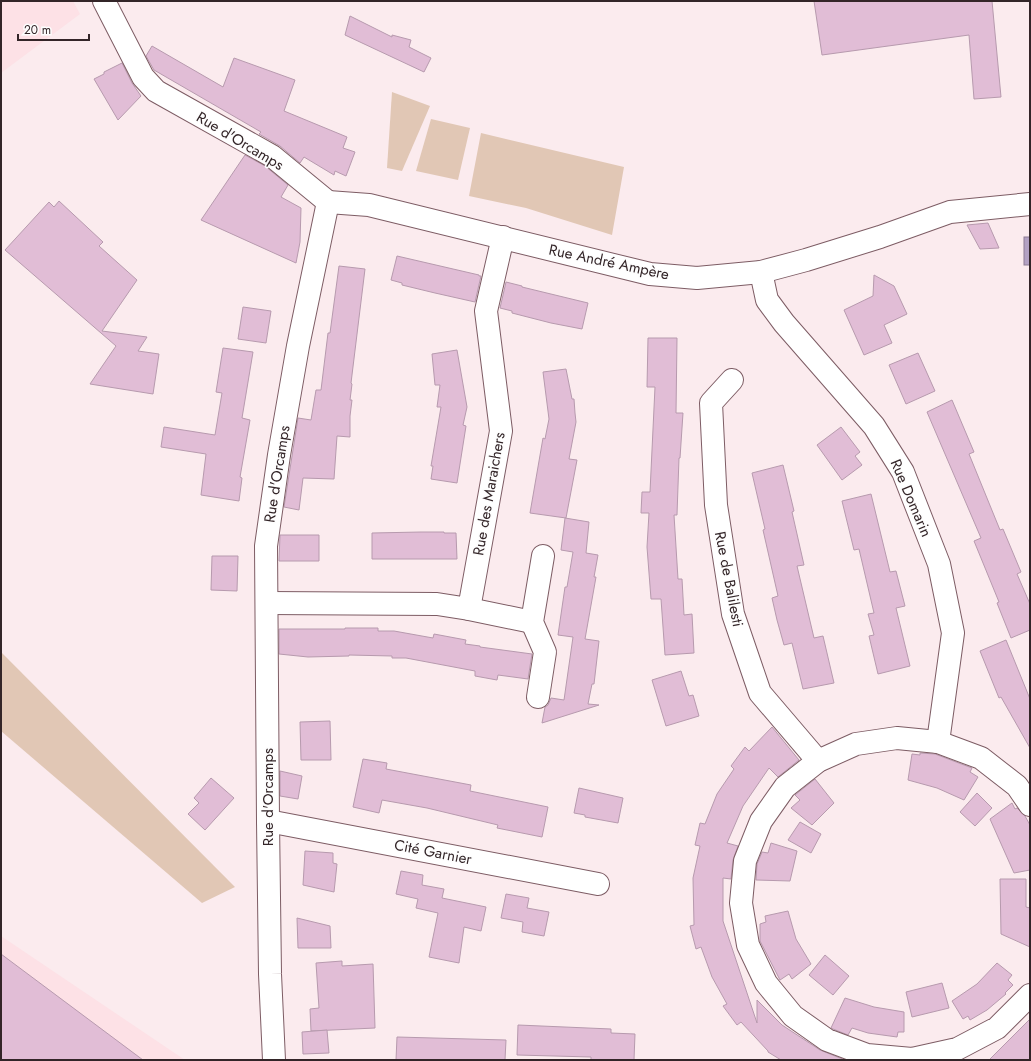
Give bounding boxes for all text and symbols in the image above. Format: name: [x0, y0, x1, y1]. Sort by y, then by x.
scale bar: [18, 16, 89, 42]
text: 20 m: [24, 21, 51, 39]
street label: Rue d'Orcamps: [192, 106, 288, 176]
street label: Rue André Ampère: [547, 239, 671, 286]
street label: Rue d'Orcamps: [258, 424, 296, 524]
street label: Rue des Maraichers: [467, 431, 511, 557]
street label: Rue Domarin: [885, 456, 937, 540]
street label: Rue de Balilesti: [709, 529, 749, 629]
street label: Rue d'Orcamps: [257, 748, 279, 846]
street label: Cité Garnier: [392, 834, 475, 870]

